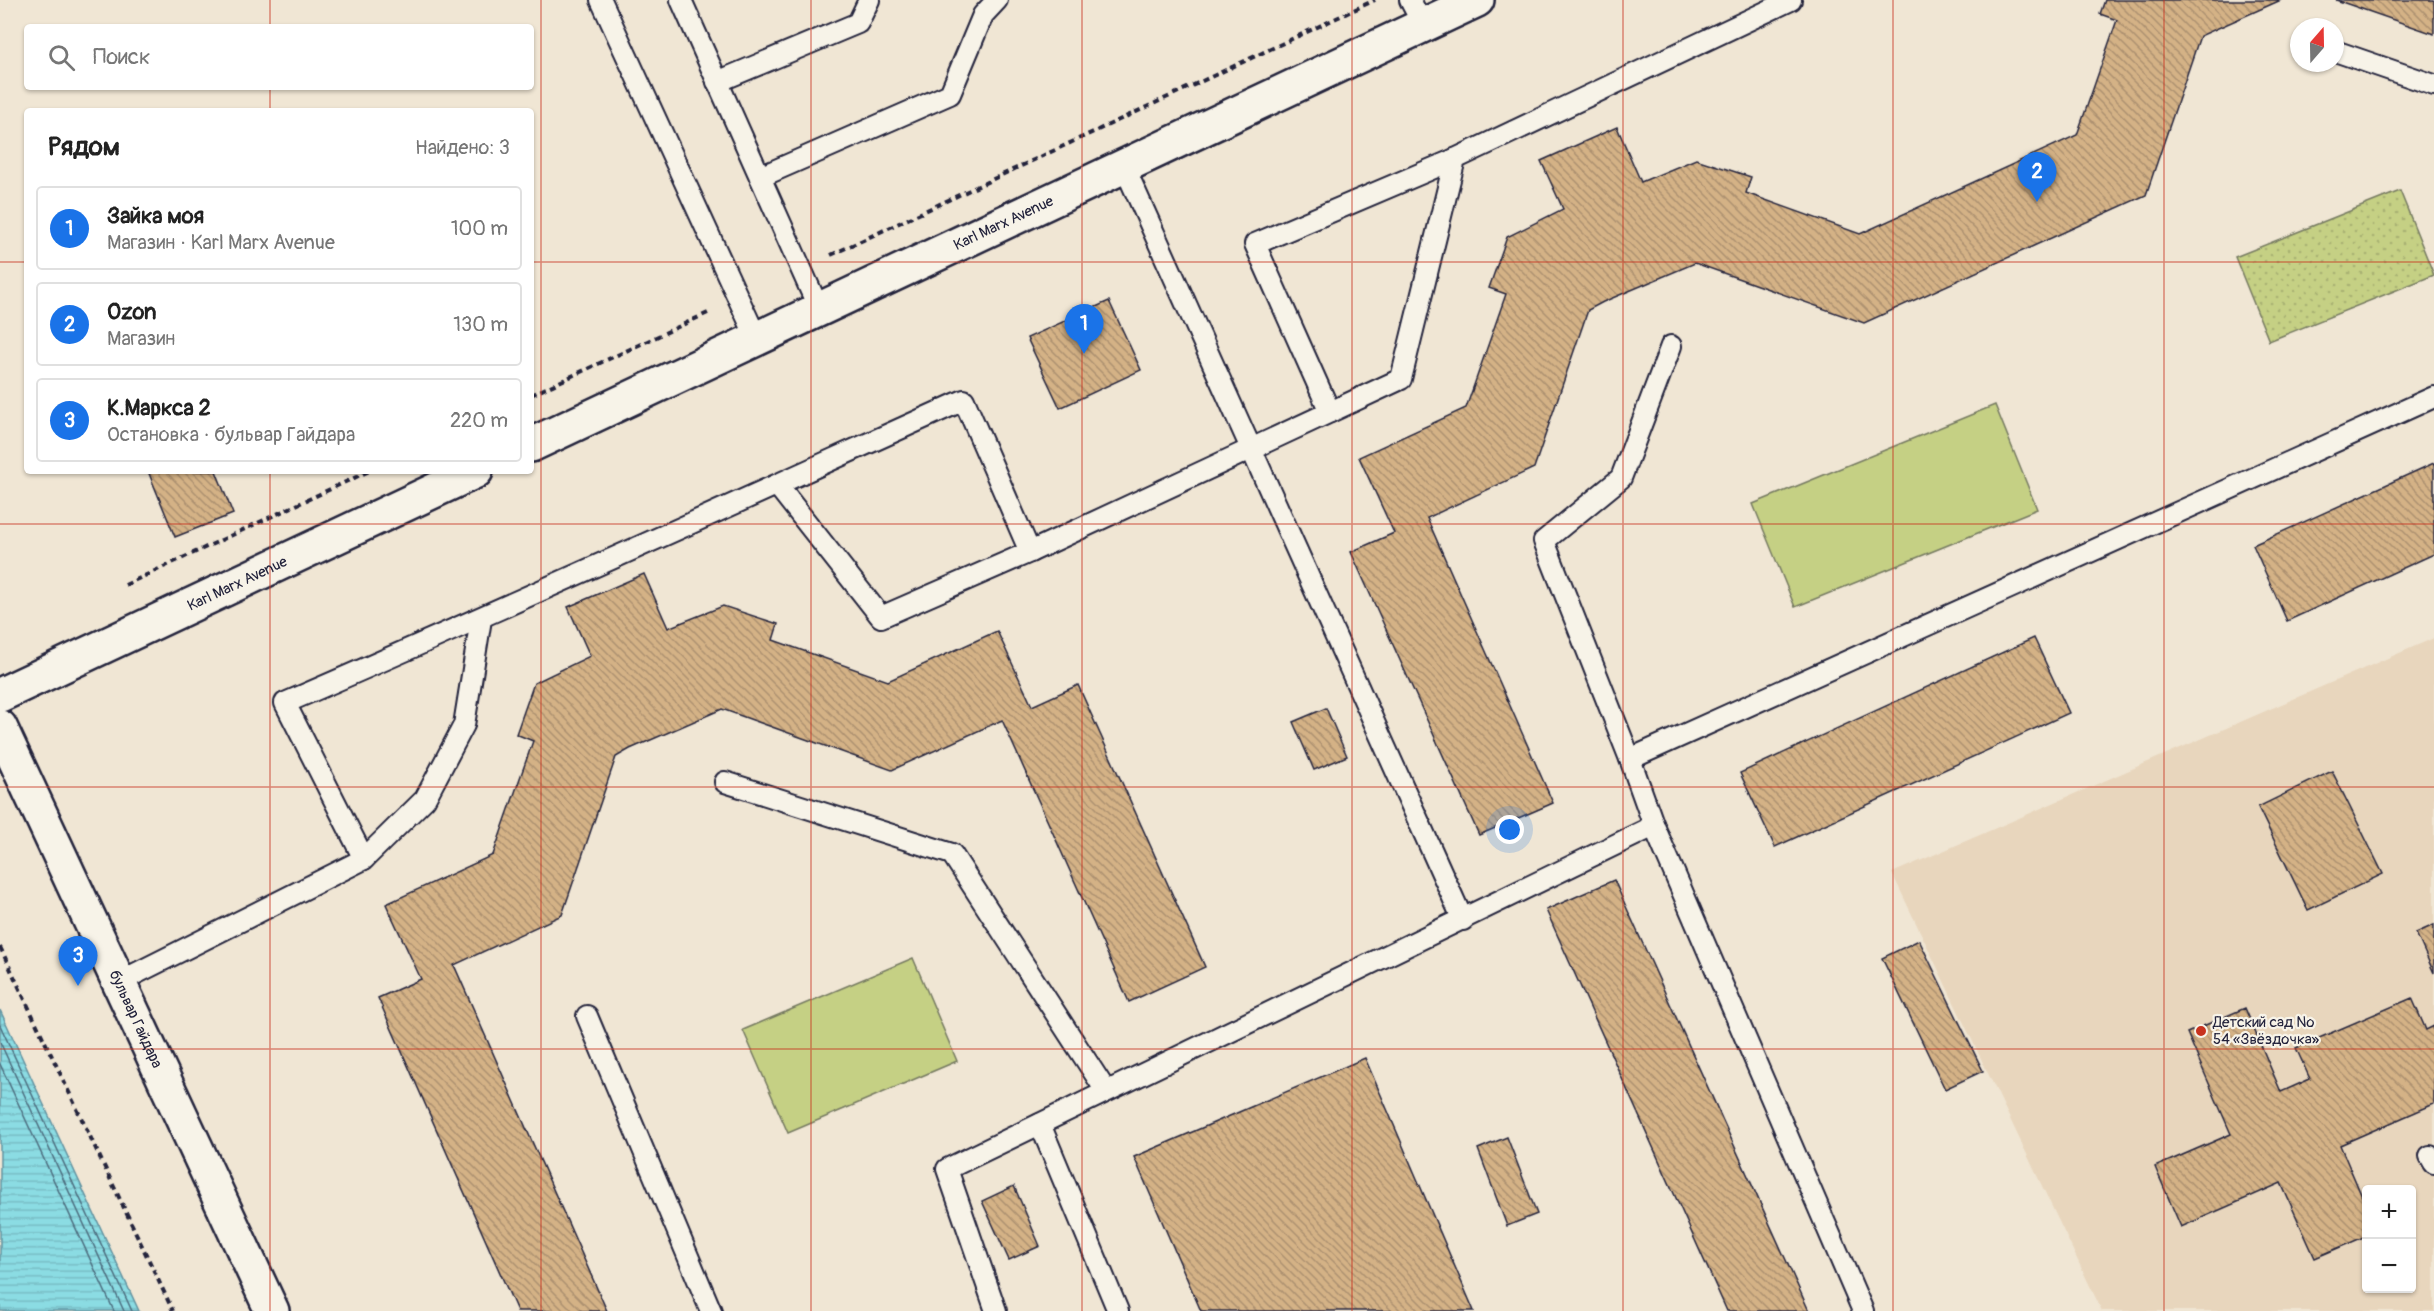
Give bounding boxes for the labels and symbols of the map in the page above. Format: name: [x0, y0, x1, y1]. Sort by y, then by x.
north arrow: [2290, 18, 2344, 72]
pin: 2: [2018, 152, 2056, 202]
street label: Karl Marx Avenue: [950, 191, 1057, 255]
pin: 1: [1064, 304, 1104, 354]
street label: Karl Marx Avenue: [184, 552, 291, 616]
your location: [1495, 815, 1524, 844]
pin: 3: [58, 936, 98, 986]
street label: бульвар Гайдара: [105, 967, 166, 1071]
place label: Детский сад № 54 «Звёздочка»: [2212, 1013, 2320, 1049]
marker: Детский сад № 54 «Звёздочка»: [2194, 1024, 2208, 1038]

